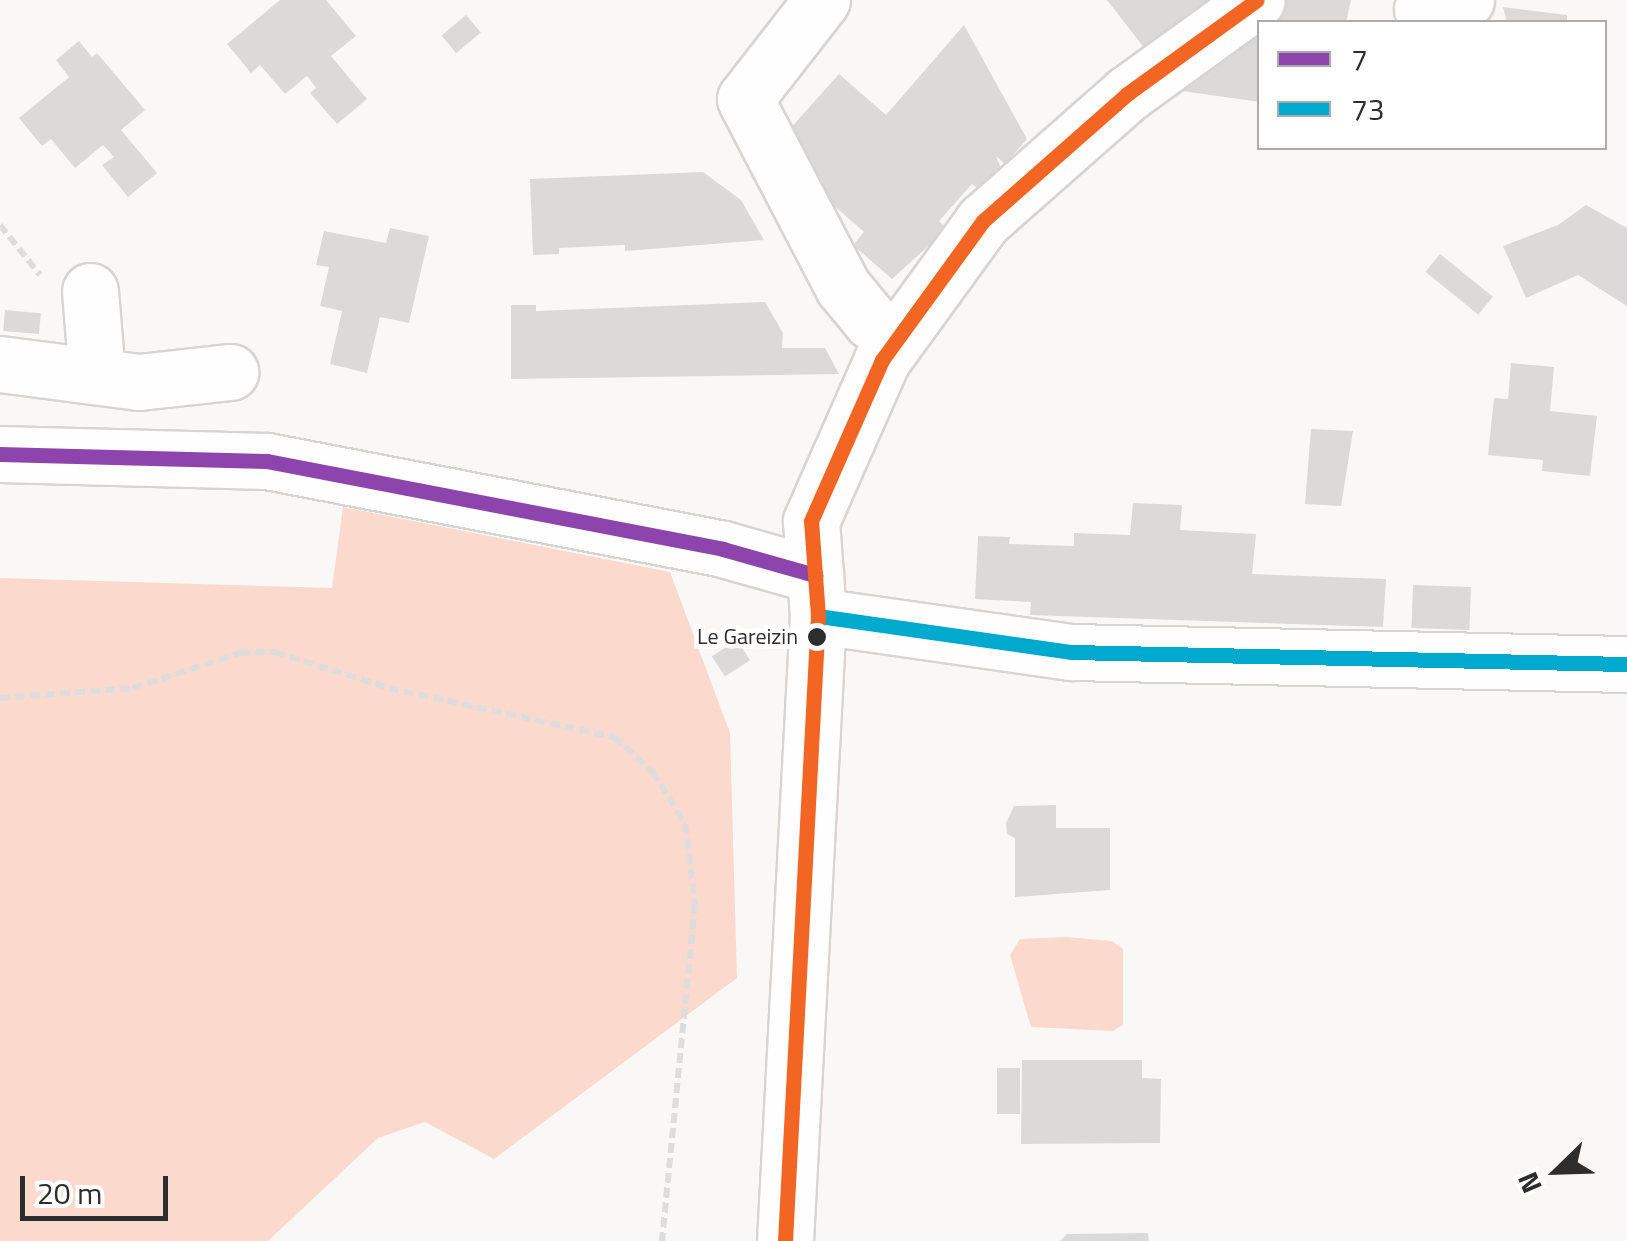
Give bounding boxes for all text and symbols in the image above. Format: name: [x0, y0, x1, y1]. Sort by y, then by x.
legend: [1257, 20, 1607, 150]
text: 7: [1351, 36, 1368, 82]
text: 73: [1351, 86, 1385, 132]
place label: Le Gareizin: [697, 624, 798, 650]
marker: Le Gareizin: [807, 627, 827, 647]
north arrow: [1507, 1121, 1607, 1221]
scale bar: [25, 1156, 172, 1218]
text: N: [1505, 1166, 1553, 1200]
text: 20 m: [37, 1170, 102, 1216]

